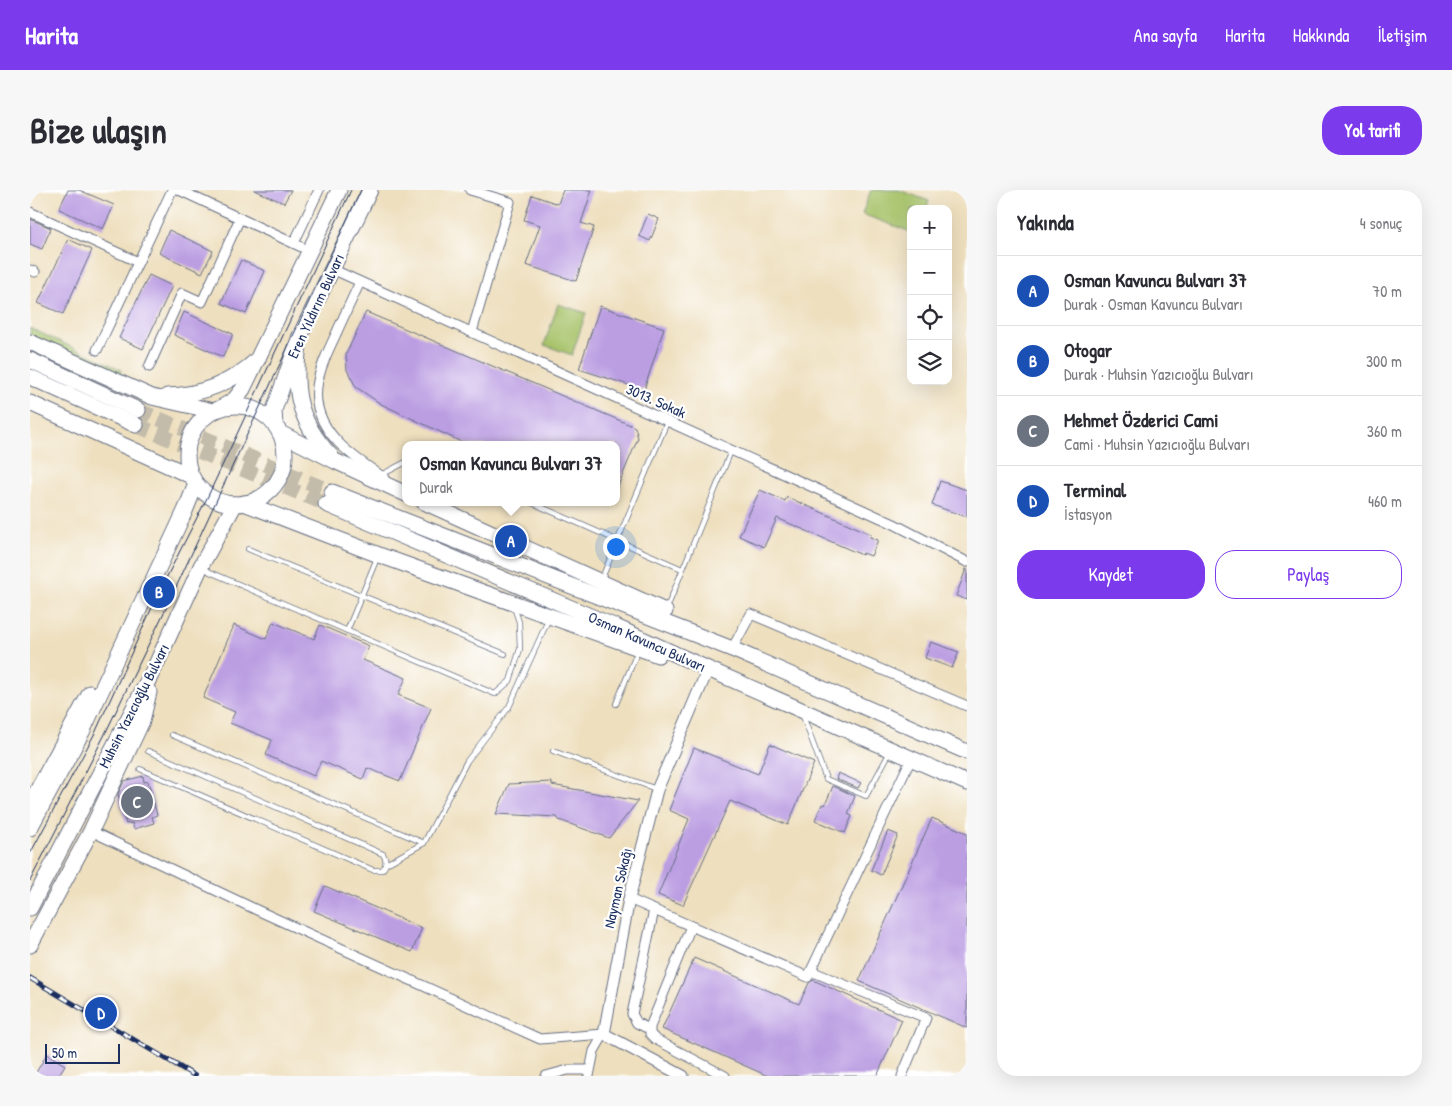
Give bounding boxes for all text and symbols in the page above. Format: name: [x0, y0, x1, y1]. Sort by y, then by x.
text: Harita: [25, 19, 78, 51]
text: Ana sayfa: [1134, 23, 1197, 48]
text: Harita: [1225, 23, 1265, 48]
text: Hakkında: [1293, 23, 1349, 48]
text: İletişim: [1377, 23, 1427, 48]
button: Yol tarifi: [1322, 106, 1422, 155]
text: Bize ulaşın: [30, 107, 167, 154]
map controls: [907, 205, 952, 385]
button: +: [907, 205, 952, 250]
text: Yakında: [1017, 208, 1074, 237]
text: 4 sonuç: [1360, 212, 1402, 234]
street label: Eren Yıldırım Bulvarı: [282, 250, 349, 362]
button: −: [907, 250, 952, 295]
text: Osman Kavuncu Bulvarı 37: [1064, 267, 1247, 293]
text: A: [1029, 280, 1037, 302]
text: 70 m: [1372, 280, 1402, 302]
text: Durak · Osman Kavuncu Bulvarı: [1064, 293, 1243, 315]
button: locate: [907, 295, 952, 340]
text: Otogar: [1064, 337, 1112, 363]
button: layers: [907, 340, 952, 385]
text: B: [1029, 350, 1037, 372]
text: 300 m: [1366, 350, 1402, 372]
text: Durak · Muhsin Yazıcıoğlu Bulvarı: [1064, 363, 1254, 385]
street label: 3013. Sokak: [623, 378, 689, 423]
text: Mehmet Özderici Cami: [1064, 407, 1219, 433]
text: C: [1029, 420, 1037, 442]
text: 360 m: [1367, 420, 1402, 442]
text: Cami · Muhsin Yazıcıoğlu Bulvarı: [1064, 433, 1250, 455]
popup: [402, 441, 620, 506]
text: Osman Kavuncu Bulvarı 37: [420, 450, 602, 476]
text: Durak: [420, 476, 453, 498]
text: Terminal: [1064, 477, 1126, 503]
text: D: [1029, 490, 1037, 512]
text: 460 m: [1368, 490, 1402, 512]
text: İstasyon: [1064, 503, 1112, 525]
pin: A: [495, 522, 527, 560]
your location: [603, 534, 629, 560]
button: Kaydet: [1017, 550, 1205, 599]
button: Paylaş: [1215, 550, 1402, 599]
pin: B: [143, 573, 175, 611]
street label: Osman Kavuncu Bulvarı: [585, 606, 709, 677]
street label: Muhsin Yazıcıoğlu Bulvarı: [93, 640, 174, 772]
pin: C: [121, 783, 153, 821]
street label: Nayman Sokağı: [598, 846, 637, 930]
pin: D: [85, 994, 117, 1032]
scale bar: [45, 1041, 120, 1064]
text: 50 m: [52, 1043, 77, 1062]

